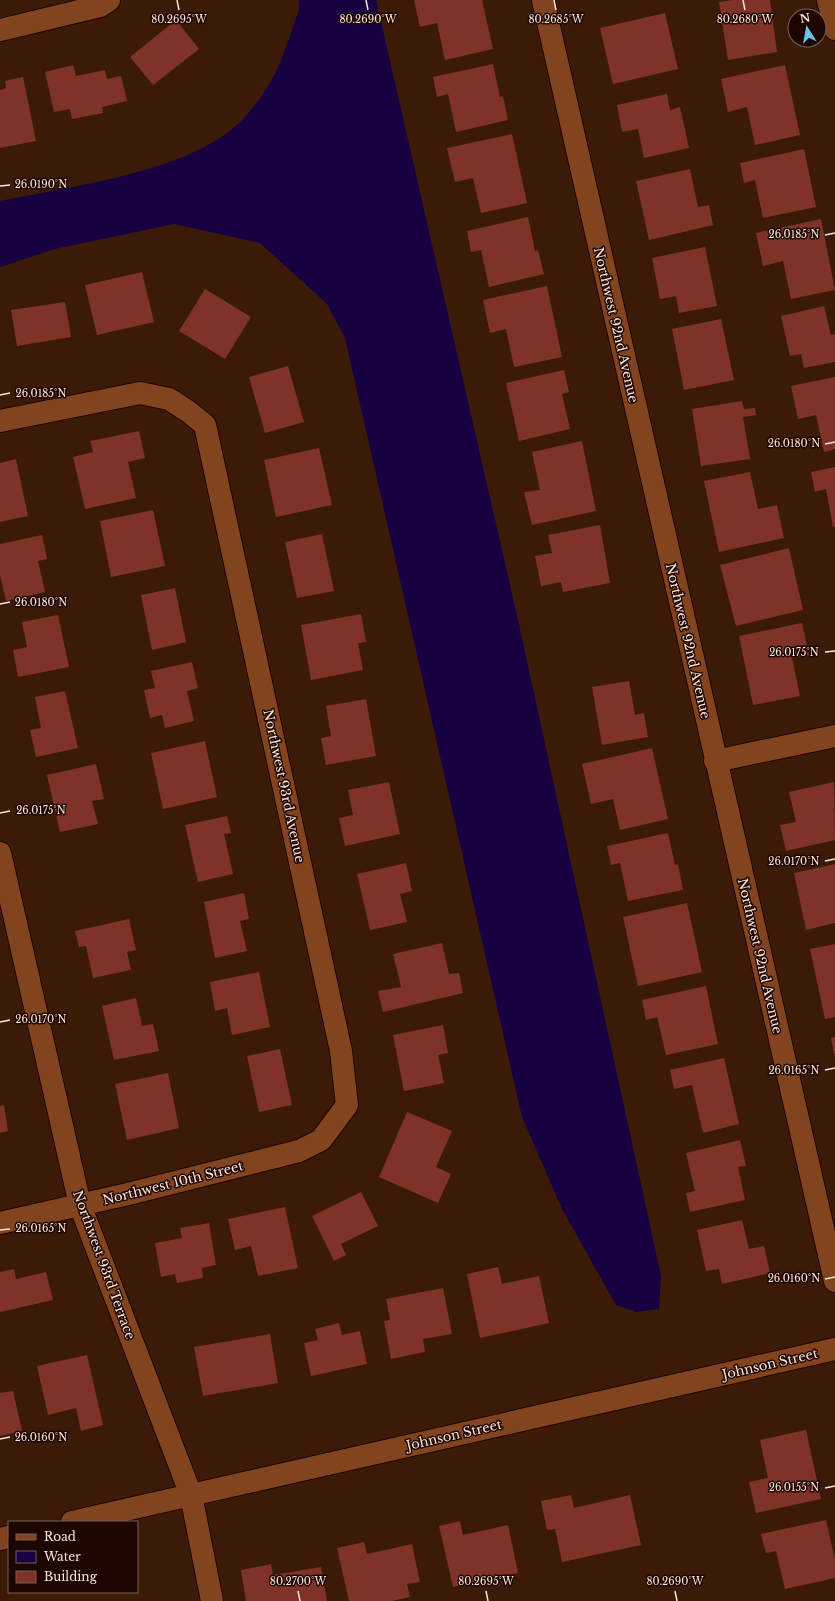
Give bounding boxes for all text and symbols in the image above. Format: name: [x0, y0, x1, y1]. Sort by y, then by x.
north arrow: [787, 8, 827, 48]
text: N: [799, 10, 812, 26]
text: 80.2695°W: [151, 13, 207, 26]
text: 80.2690°W: [339, 13, 397, 26]
text: 80.2685°W: [528, 13, 584, 26]
text: 80.2680°W: [717, 13, 774, 26]
text: 26.0190°N: [15, 178, 67, 191]
text: 26.0185°N: [769, 228, 819, 241]
street label: Northwest 92nd Avenue: [590, 245, 642, 405]
text: 26.0185°N: [16, 387, 66, 400]
text: 26.0180°N: [768, 437, 820, 450]
street label: Northwest 92nd Avenue: [662, 561, 714, 721]
text: 26.0180°N: [15, 596, 67, 609]
text: 26.0175°N: [769, 646, 819, 659]
street label: Northwest 93rd Avenue: [259, 708, 309, 864]
text: 26.0175°N: [16, 804, 66, 817]
text: 26.0170°N: [768, 855, 820, 868]
street label: Northwest 92nd Avenue: [734, 876, 786, 1036]
text: 26.0170°N: [15, 1013, 67, 1026]
text: 26.0165°N: [768, 1064, 820, 1077]
street label: Northwest 10th Street: [101, 1157, 245, 1209]
street label: Northwest 93rd Terrace: [69, 1188, 139, 1342]
text: 26.0165°N: [15, 1222, 67, 1235]
text: 26.0160°N: [768, 1272, 820, 1285]
street label: Johnson Street: [719, 1345, 819, 1384]
street label: Johnson Street: [403, 1416, 503, 1455]
text: 26.0160°N: [15, 1431, 67, 1444]
text: 26.0155°N: [769, 1481, 819, 1494]
legend: [8, 1521, 138, 1593]
text: Road: [44, 1529, 76, 1544]
text: Water: [43, 1549, 81, 1564]
text: Building: [44, 1569, 98, 1584]
text: 80.2700°W: [270, 1575, 326, 1588]
text: 80.2695°W: [458, 1575, 514, 1588]
text: 80.2690°W: [646, 1575, 704, 1588]

